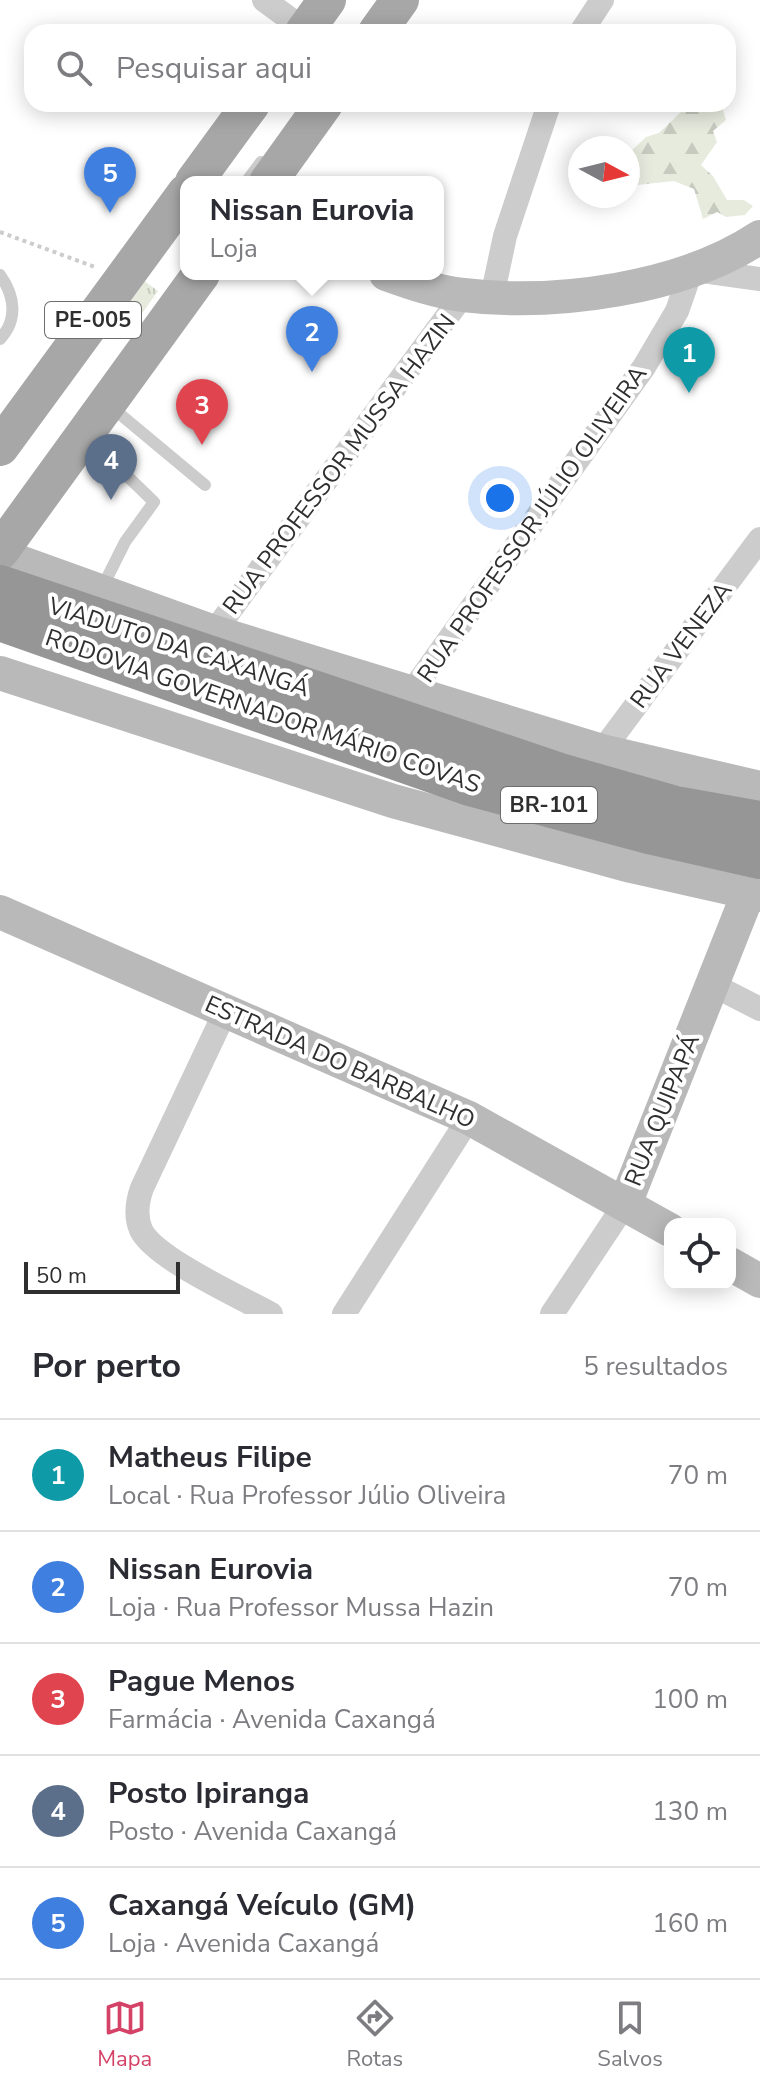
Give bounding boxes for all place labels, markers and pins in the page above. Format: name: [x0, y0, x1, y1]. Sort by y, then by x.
pin: 5: [84, 147, 136, 213]
pin: 2: [286, 306, 338, 372]
pin: 1: [663, 327, 715, 393]
pin: 3: [176, 379, 228, 445]
pin: 4: [85, 434, 137, 500]

